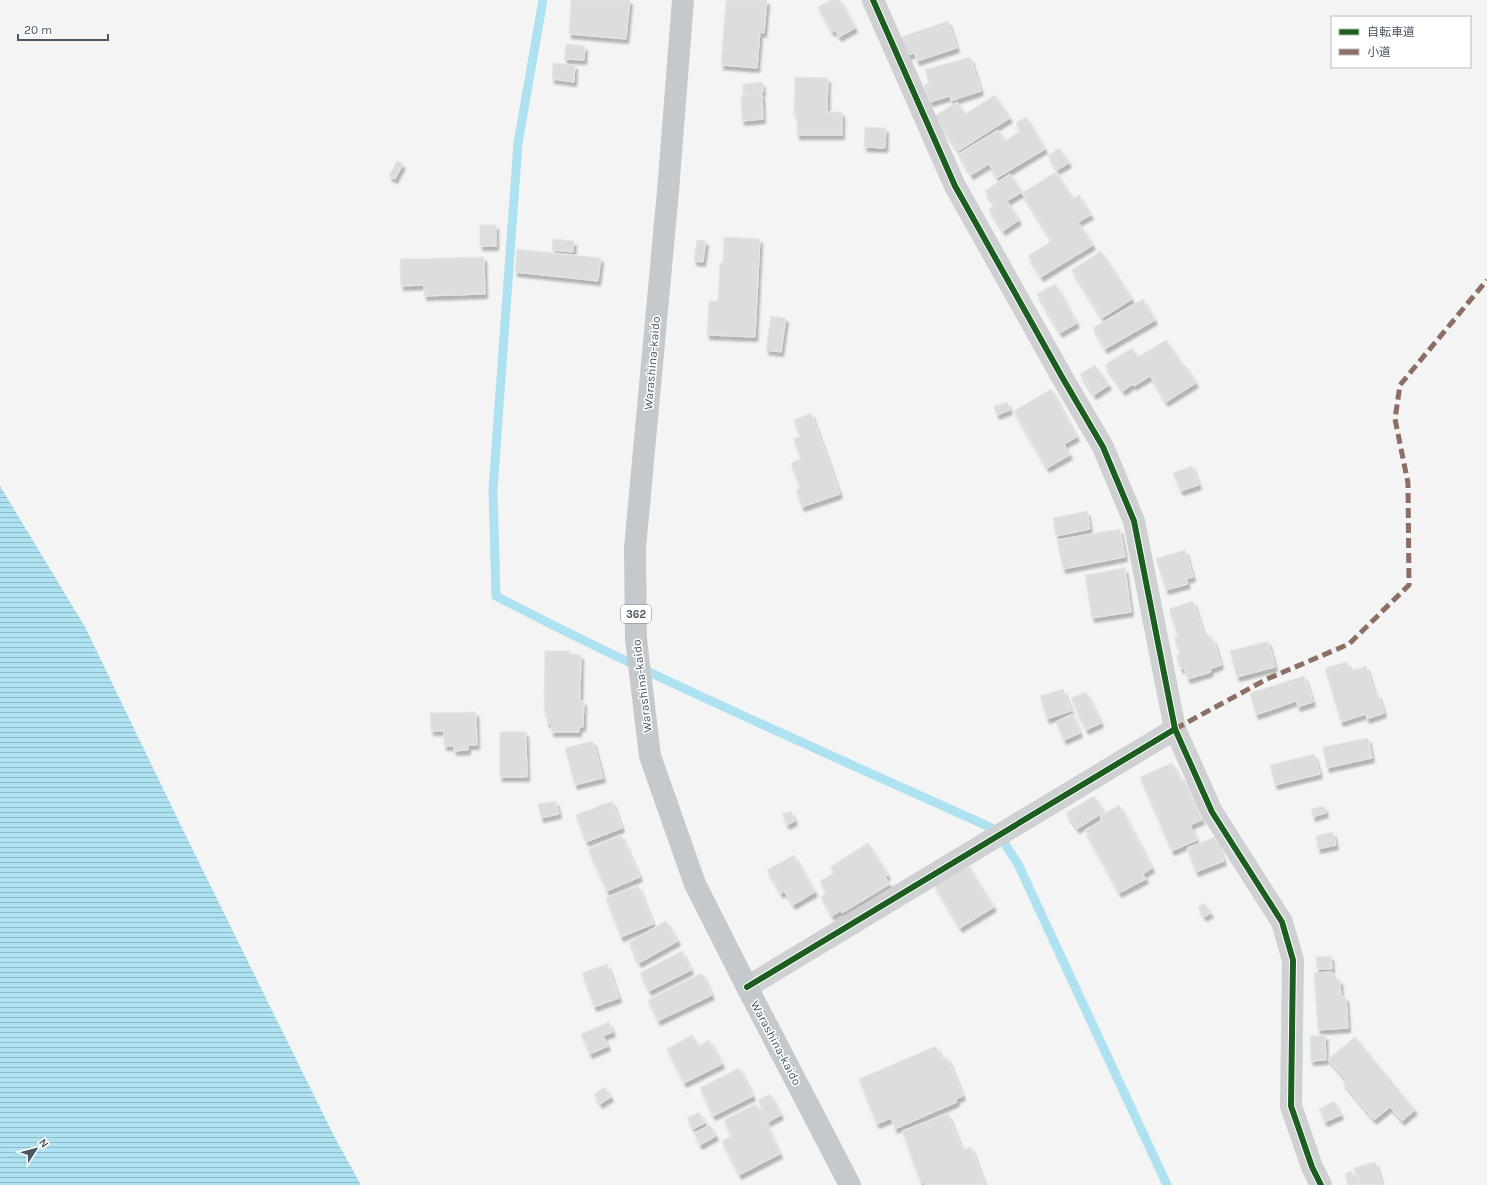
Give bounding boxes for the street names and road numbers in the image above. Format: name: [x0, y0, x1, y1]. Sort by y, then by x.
street label: Warashina-kaido: [641, 316, 663, 410]
road number: 362: [621, 605, 651, 623]
street label: Warashina-kaido: [629, 639, 655, 733]
street label: Warashina-kaido: [748, 998, 804, 1088]

